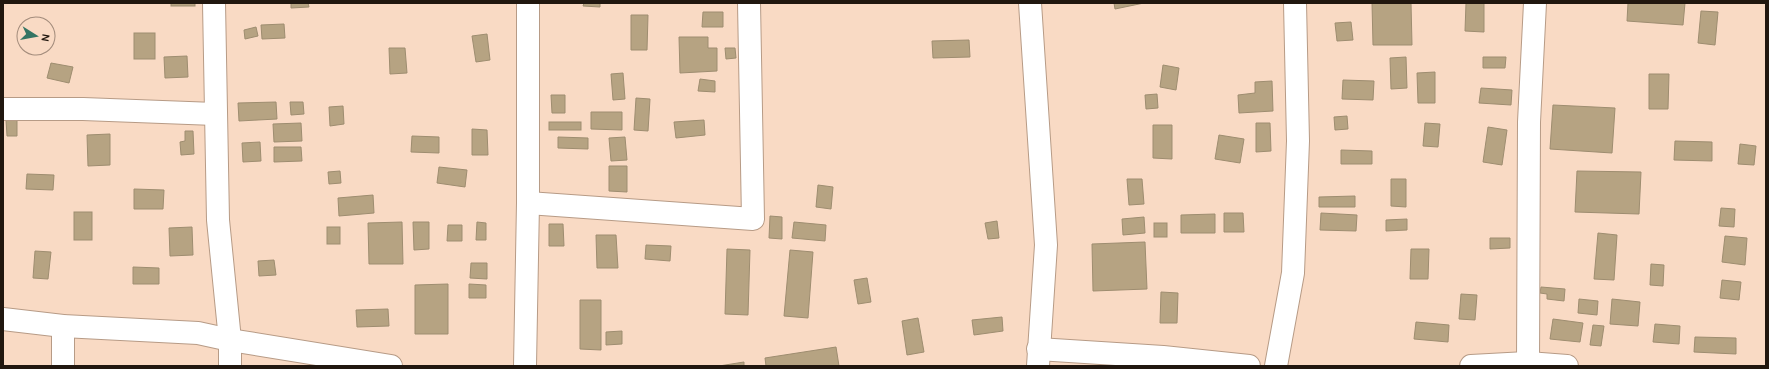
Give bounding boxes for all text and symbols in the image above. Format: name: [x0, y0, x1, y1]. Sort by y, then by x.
north arrow: [16, 16, 56, 56]
text: N: [38, 33, 52, 43]

